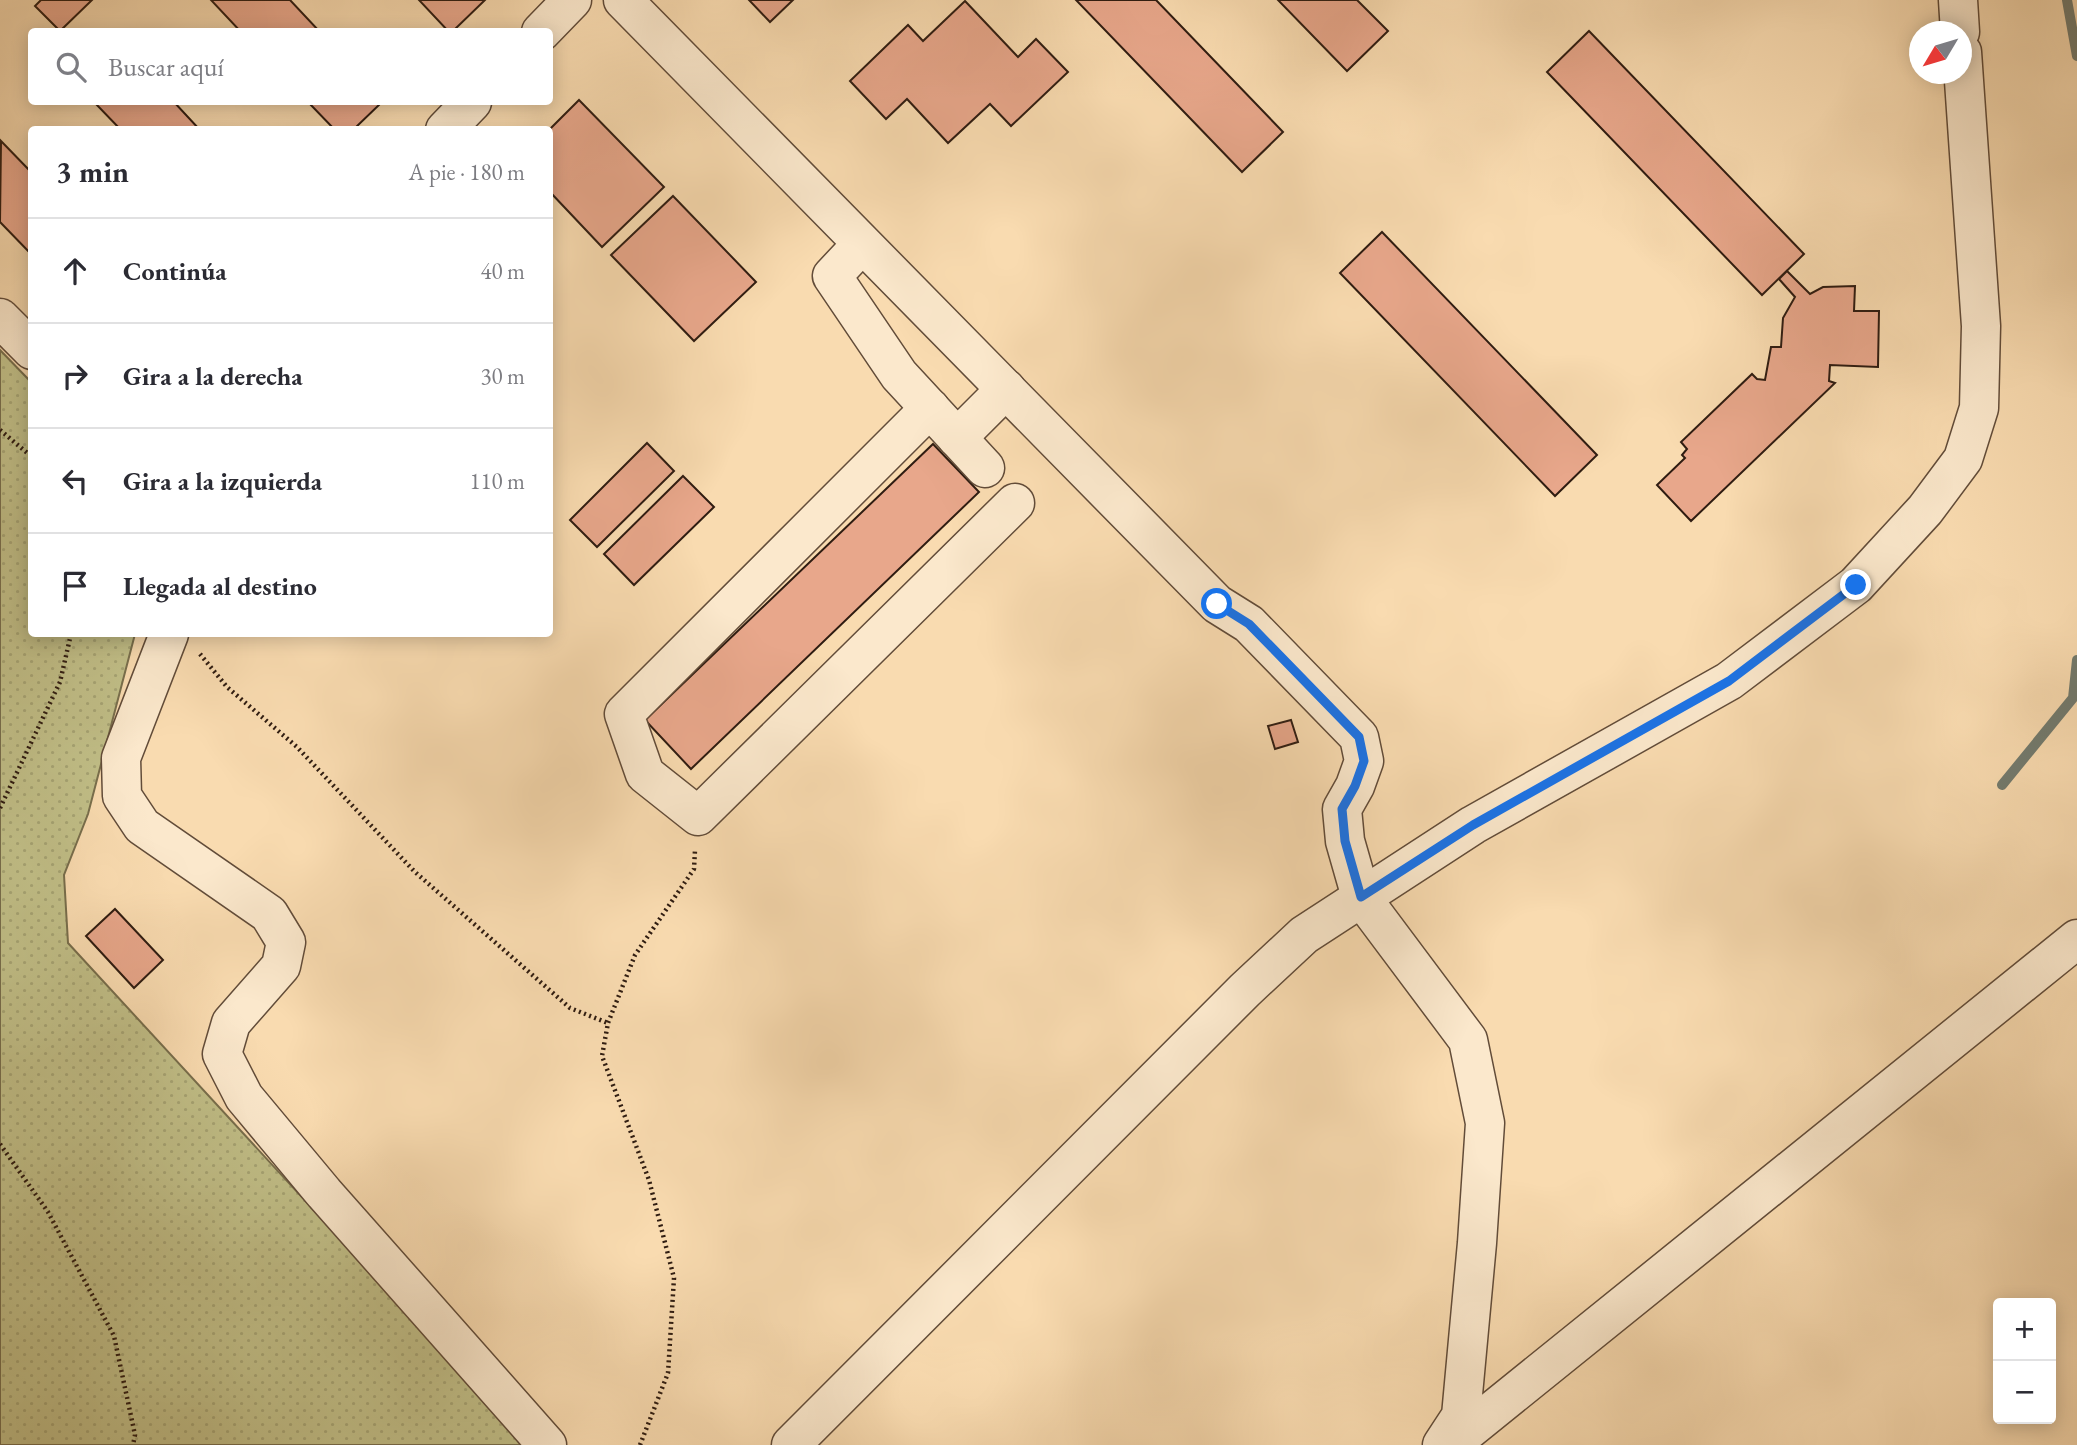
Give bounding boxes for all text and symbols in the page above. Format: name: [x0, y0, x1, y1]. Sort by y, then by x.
north arrow: [1909, 21, 1972, 84]
search box: [28, 28, 553, 105]
icon: search: [52, 48, 90, 86]
text: Buscar aquí: [108, 50, 224, 84]
text: 3 min: [56, 152, 129, 191]
text: A pie · 180 m: [409, 157, 525, 187]
icon: ahead: [56, 252, 94, 290]
text: Continúa: [123, 254, 227, 288]
text: 40 m: [480, 256, 525, 286]
icon: right: [56, 357, 94, 395]
text: Gira a la derecha: [123, 359, 303, 393]
text: 30 m: [480, 361, 525, 391]
icon: left: [56, 462, 94, 500]
text: Gira a la izquierda: [123, 464, 322, 498]
text: 110 m: [469, 466, 525, 496]
icon: arrive: [56, 567, 94, 605]
text: Llegada al destino: [123, 569, 317, 603]
route end: [1840, 569, 1871, 600]
route start: [1201, 588, 1232, 619]
map controls: [1993, 1298, 2056, 1424]
button: +: [1993, 1298, 2056, 1361]
button: −: [1993, 1361, 2056, 1424]

